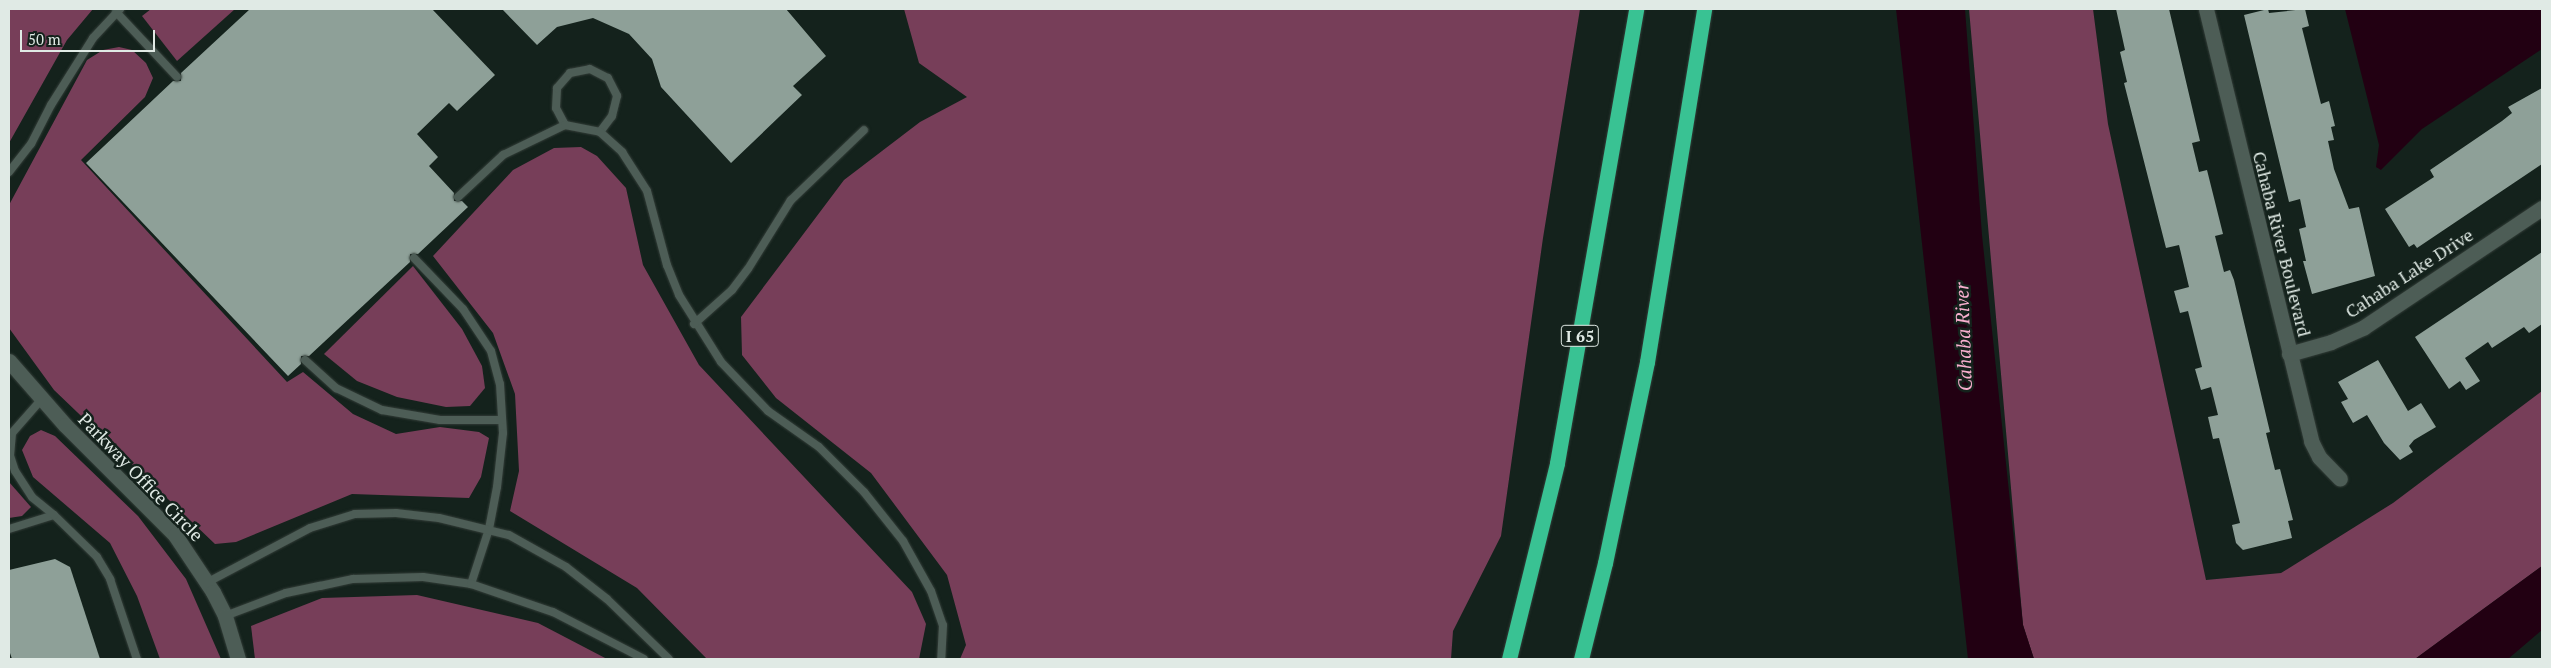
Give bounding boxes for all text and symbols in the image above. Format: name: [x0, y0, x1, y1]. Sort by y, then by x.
scale bar: [22, 20, 158, 52]
text: 50 m: [28, 29, 61, 49]
street label: Cahaba River Boulevard: [2249, 149, 2315, 339]
street label: Cahaba Lake Drive: [2341, 224, 2477, 322]
water label: Cahaba River: [1950, 282, 1976, 392]
road number: I 65: [1560, 322, 1600, 350]
street label: Parkway Office Circle: [74, 408, 208, 546]

